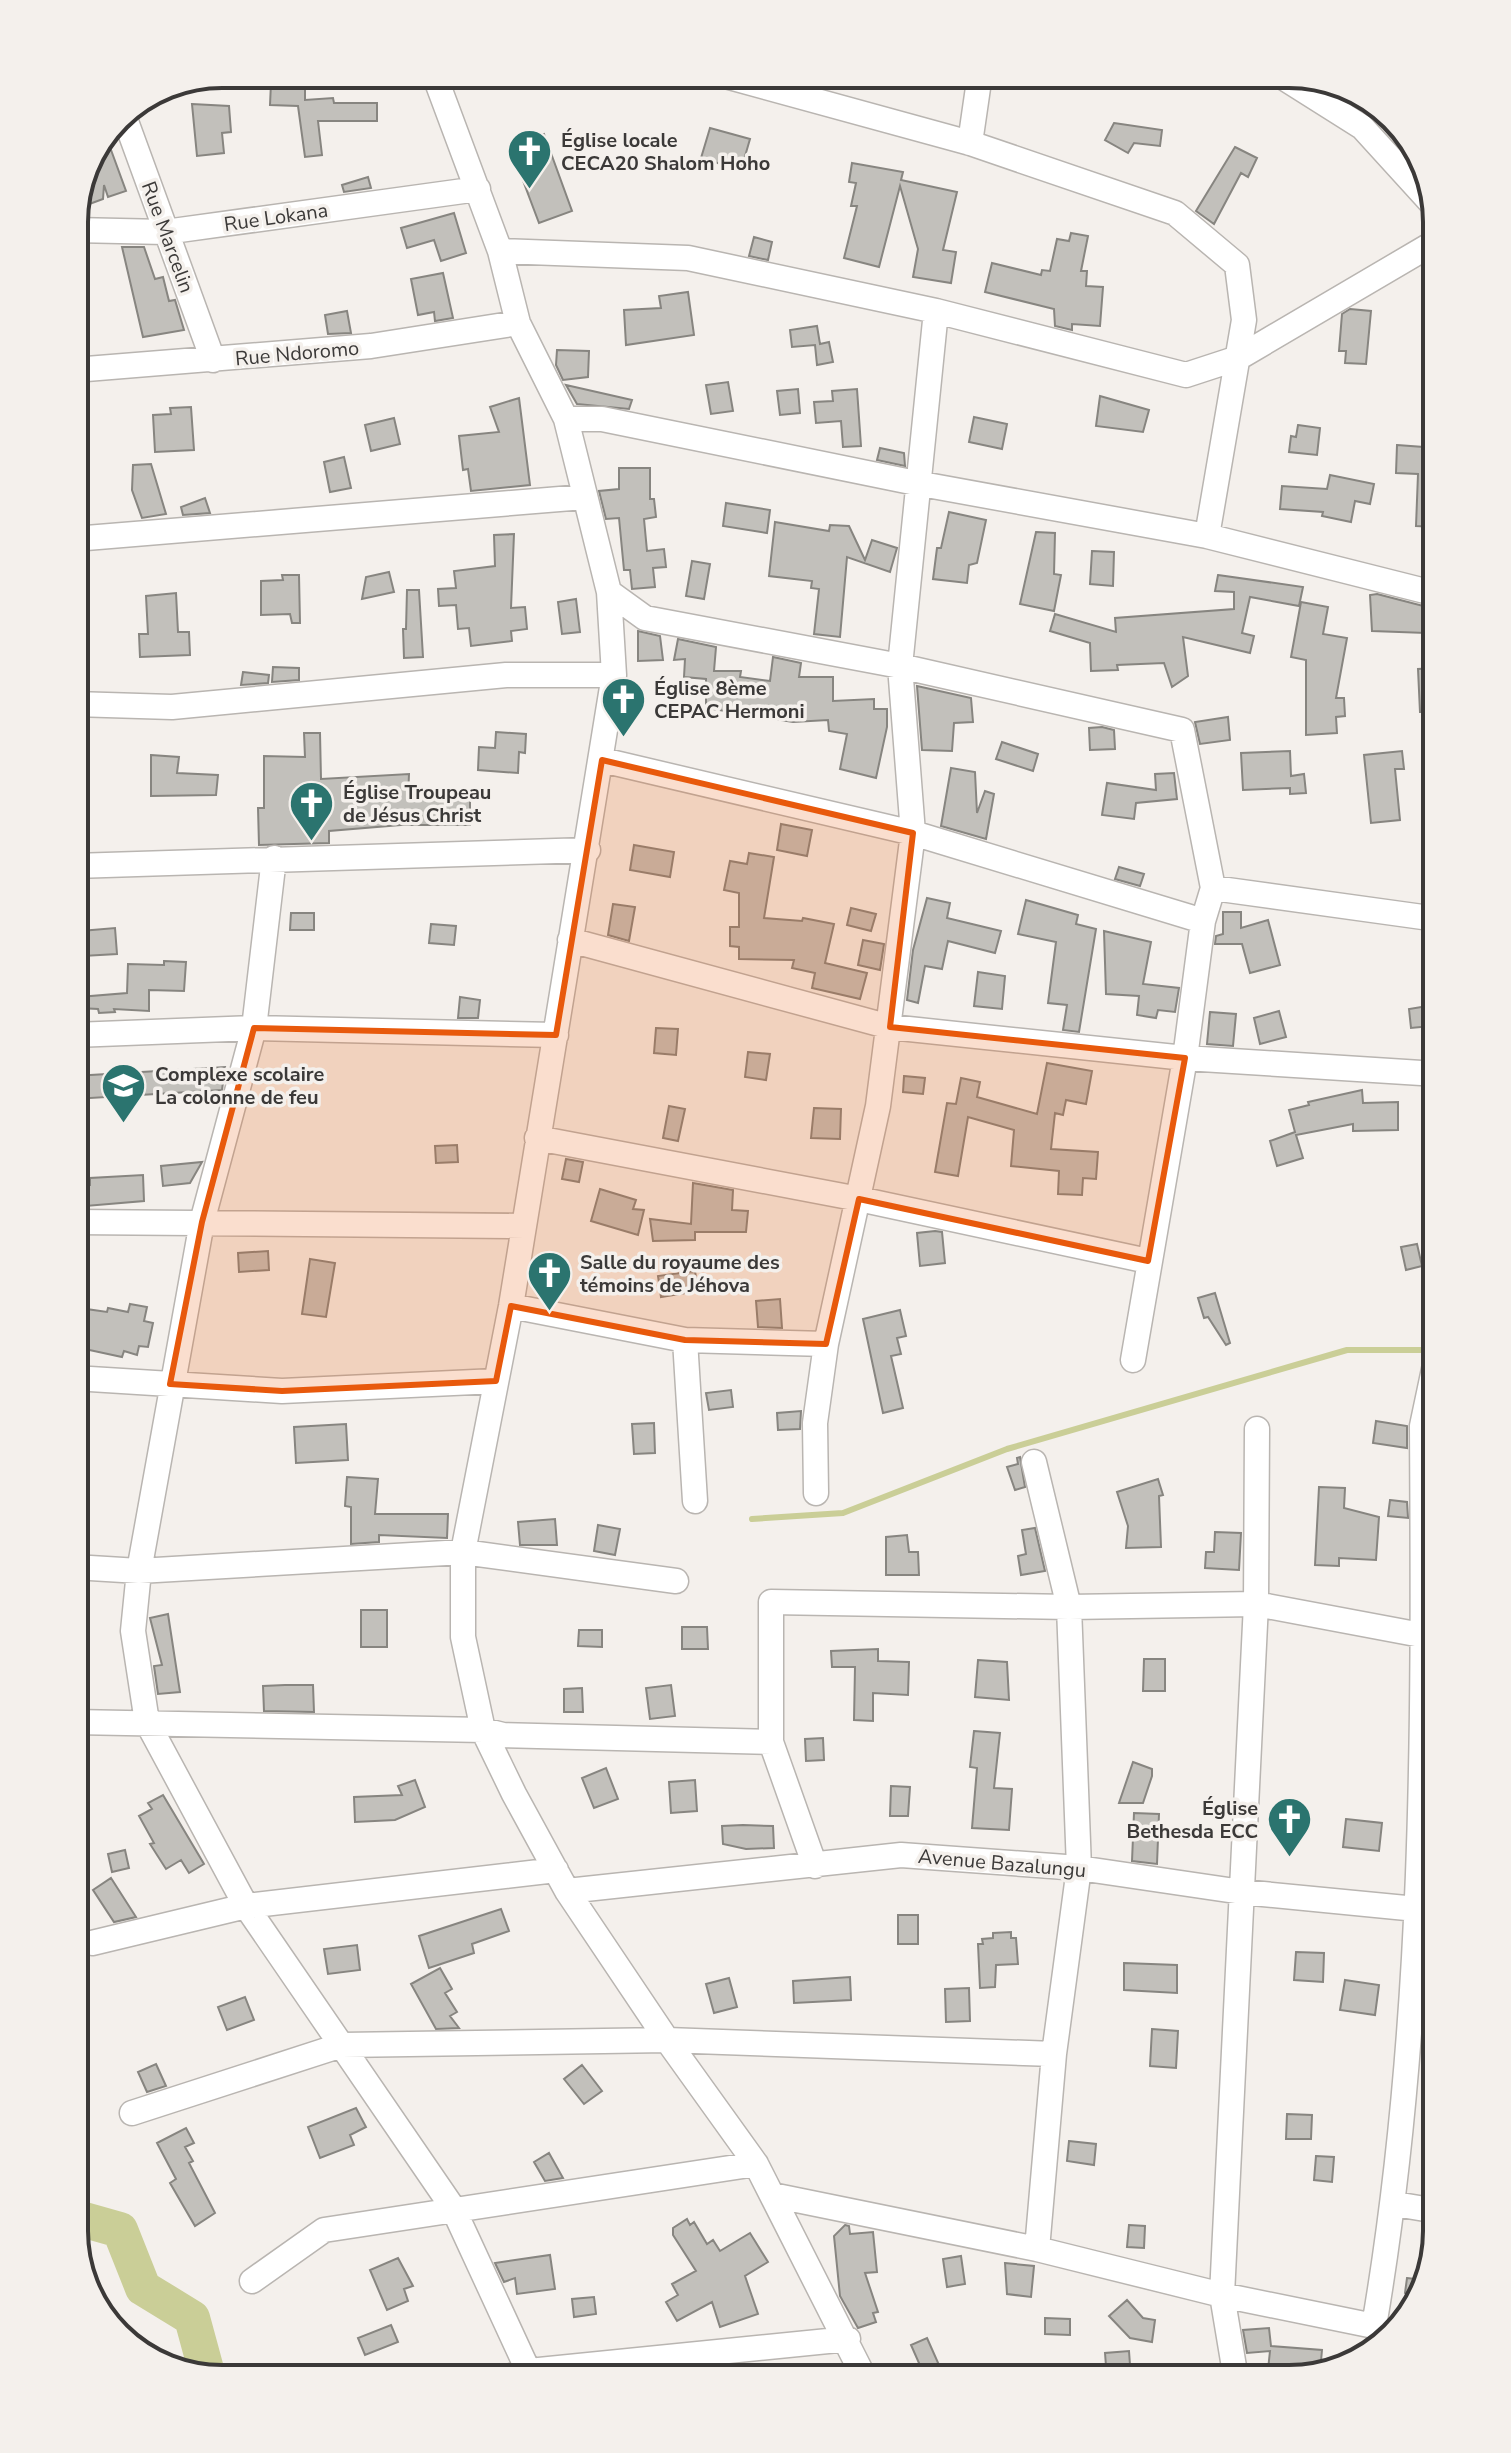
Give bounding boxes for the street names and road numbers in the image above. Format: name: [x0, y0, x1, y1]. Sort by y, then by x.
street label: Rue Marcelin: [135, 178, 200, 297]
street label: Rue Lokana: [222, 197, 330, 238]
street label: Rue Ndoromo: [234, 335, 360, 372]
street label: Avenue Bazalungu: [917, 1843, 1087, 1884]

